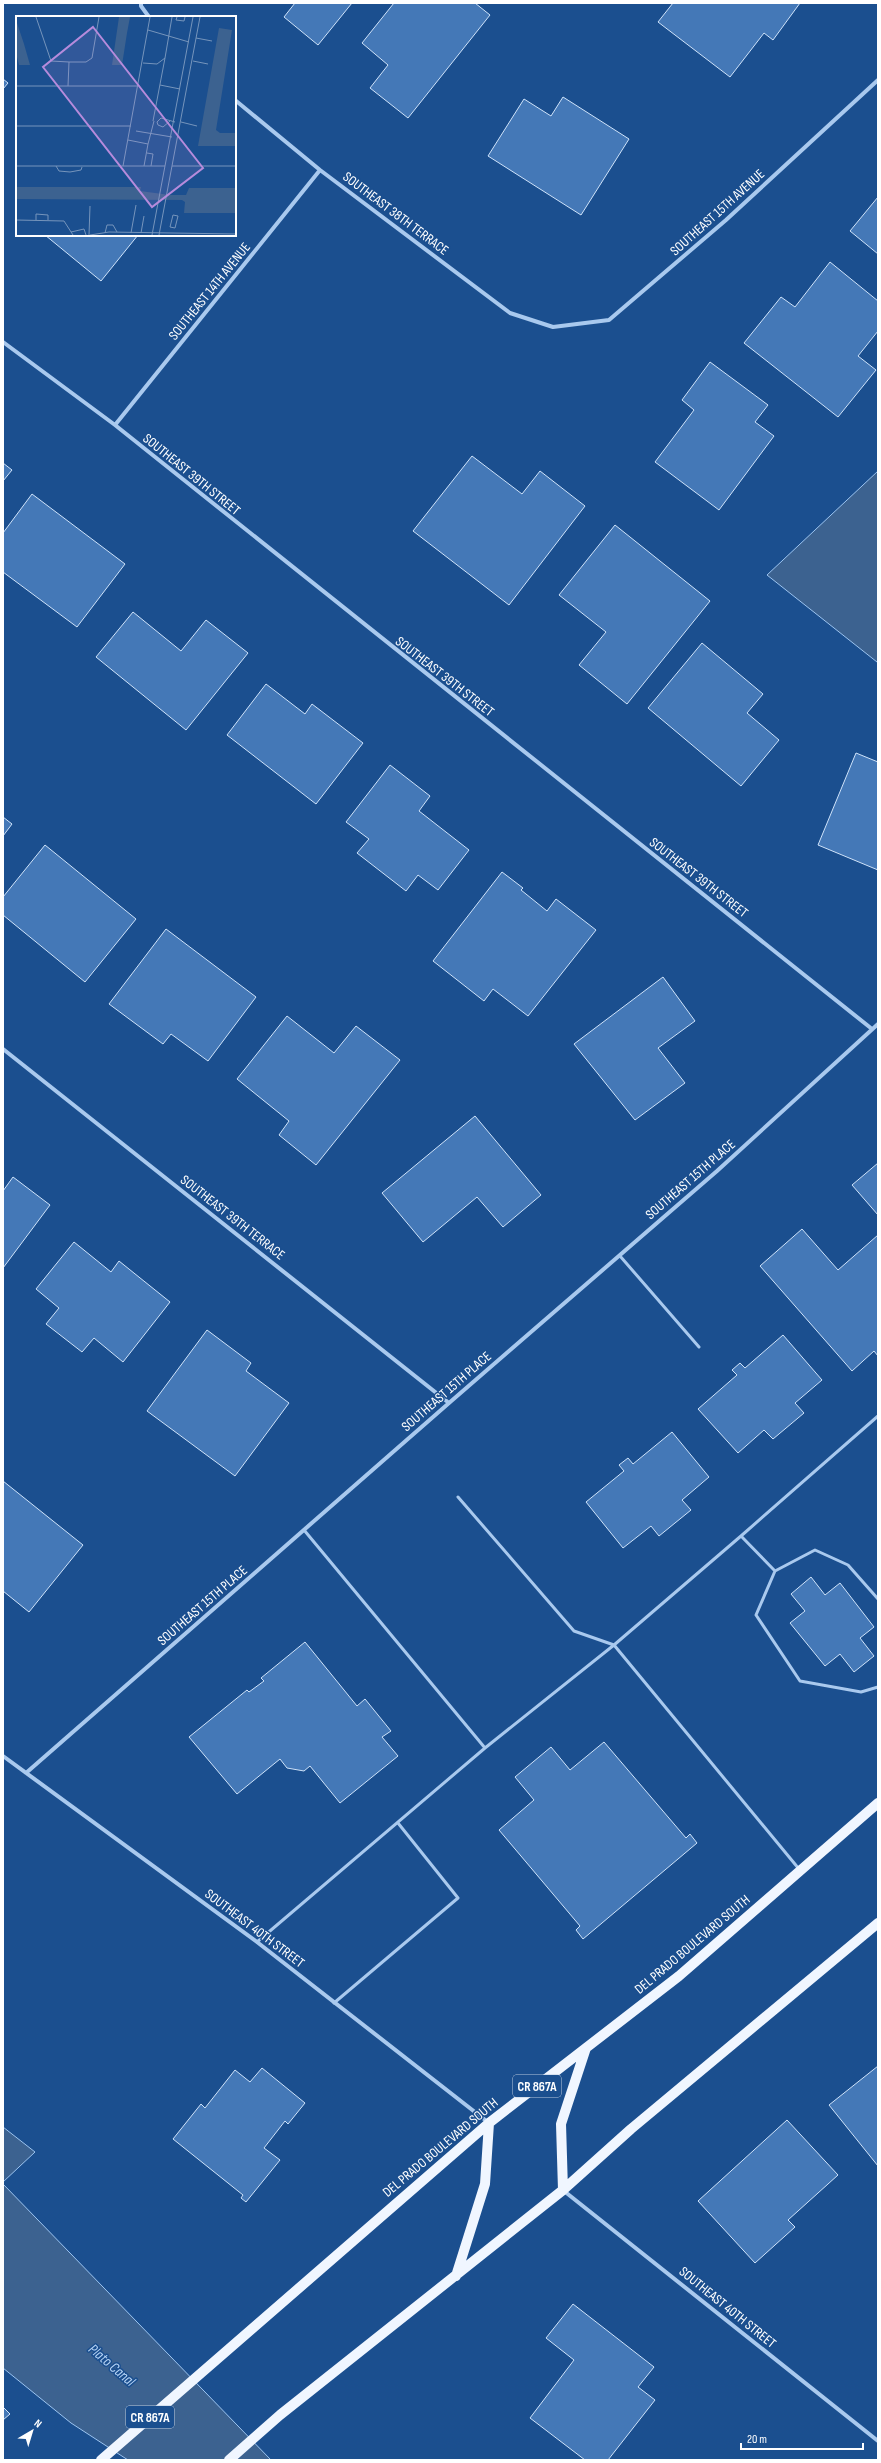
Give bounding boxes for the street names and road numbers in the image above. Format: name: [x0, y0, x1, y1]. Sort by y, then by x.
street label: SOUTHEAST 15TH AVENUE: [667, 165, 768, 259]
street label: SOUTHEAST 38TH TERRACE: [340, 168, 452, 259]
street label: SOUTHEAST 14TH AVENUE: [165, 239, 254, 344]
street label: SOUTHEAST 39TH STREET: [140, 430, 244, 519]
street label: SOUTHEAST 39TH STREET: [392, 633, 498, 720]
street label: SOUTHEAST 39TH STREET: [646, 834, 752, 921]
street label: SOUTHEAST 15TH PLACE: [642, 1136, 739, 1223]
street label: SOUTHEAST 39TH TERRACE: [177, 1171, 288, 1264]
street label: SOUTHEAST 15TH PLACE: [398, 1348, 495, 1435]
street label: SOUTHEAST 15TH PLACE: [154, 1562, 251, 1649]
street label: SOUTHEAST 40TH STREET: [202, 1885, 308, 1971]
street label: DEL PRADO BOULEVARD SOUTH: [631, 1891, 753, 1998]
road number: CR 867A: [513, 2075, 561, 2097]
street label: DEL PRADO BOULEVARD SOUTH: [379, 2094, 501, 2201]
street label: SOUTHEAST 40TH STREET: [676, 2263, 780, 2352]
road number: CR 867A: [126, 2406, 174, 2428]

